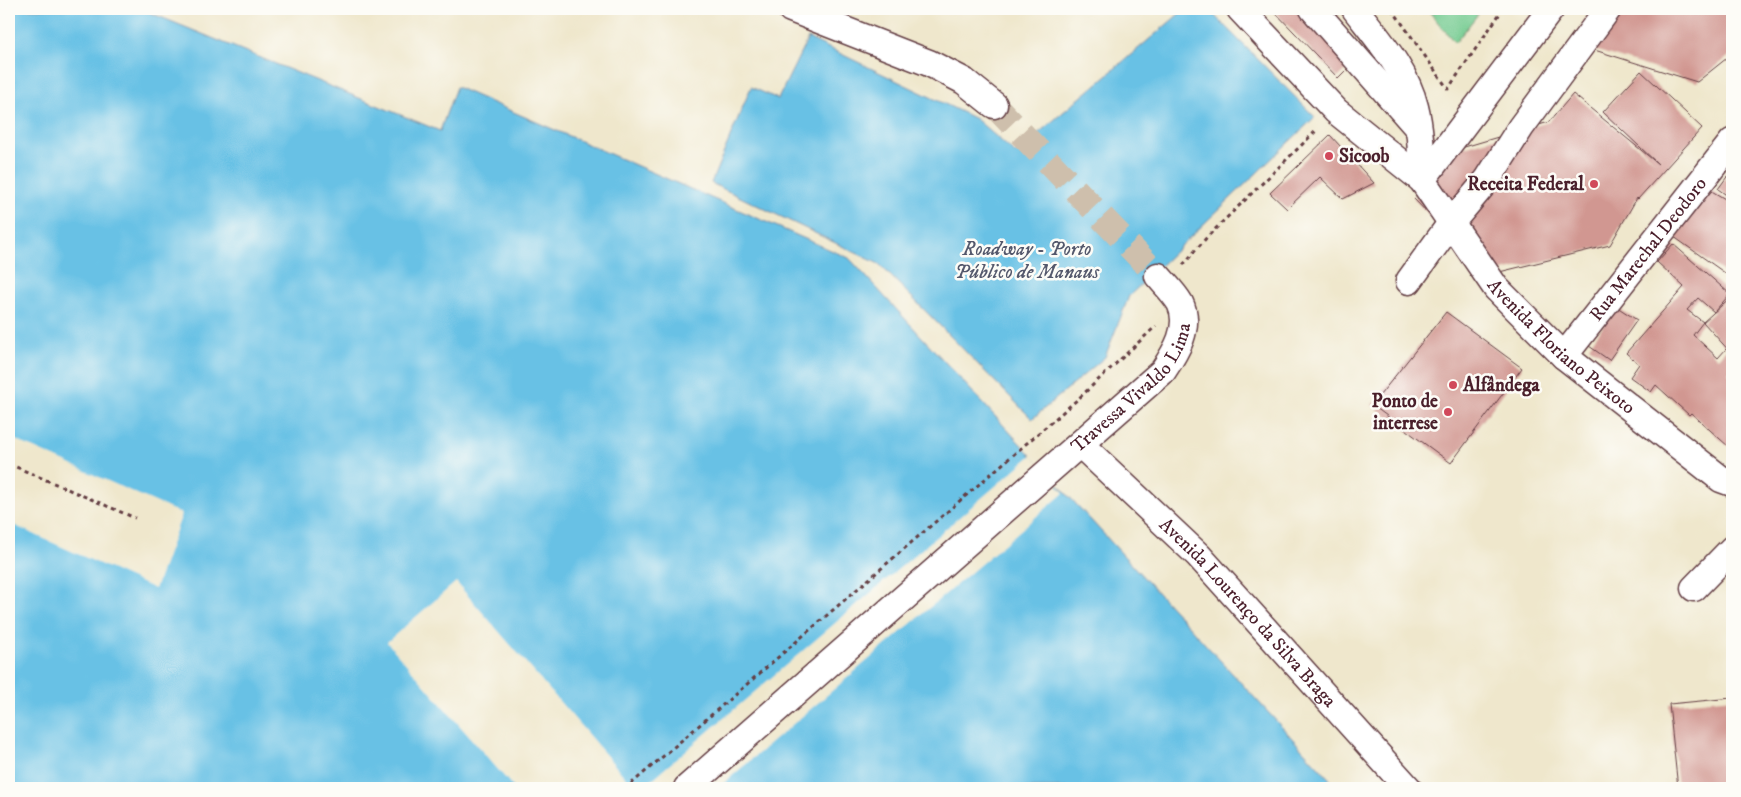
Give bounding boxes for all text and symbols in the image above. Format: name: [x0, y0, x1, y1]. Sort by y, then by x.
place label: Sicoob: [1339, 145, 1390, 168]
marker: Sicoob: [1323, 150, 1335, 162]
street label: Rua Marechal Deodoro: [1584, 172, 1712, 326]
place label: Receita Federal: [1467, 173, 1584, 196]
marker: Receita Federal: [1588, 178, 1600, 190]
water label: Roadway - Porto Público de Manaus: [955, 237, 1100, 285]
street label: Avenida Floriano Peixoto: [1482, 275, 1640, 419]
street label: Travessa Vivaldo Lima: [1066, 322, 1196, 458]
place label: Alfândega: [1462, 374, 1540, 397]
marker: Alfândega: [1447, 379, 1459, 391]
place label: Ponto de interrese: [1372, 390, 1438, 435]
marker: Ponto de interrese: [1442, 406, 1454, 418]
street label: Avenida Lourenço da Silva Braga: [1154, 513, 1341, 712]

